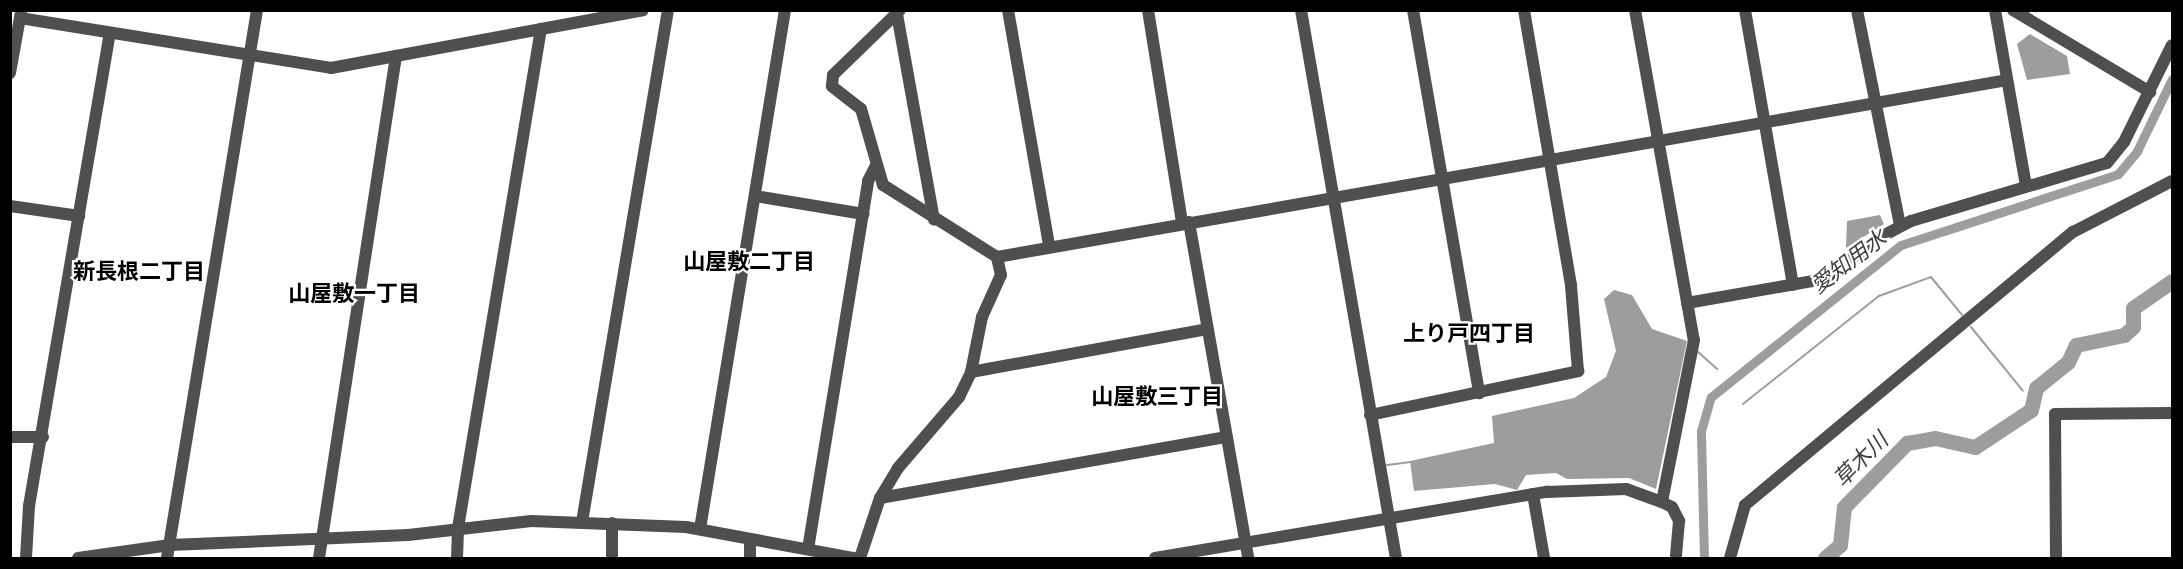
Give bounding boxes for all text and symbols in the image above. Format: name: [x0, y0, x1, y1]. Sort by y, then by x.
water label: 愛知用水: [1805, 224, 1891, 298]
district label: 山屋敷二丁目: [683, 248, 815, 274]
district label: 新長根二丁目: [73, 258, 205, 284]
district label: 山屋敷一丁目: [288, 280, 420, 306]
district label: 上り戸四丁目: [1403, 320, 1535, 346]
district label: 山屋敷三丁目: [1091, 383, 1223, 409]
water label: 草木川: [1827, 426, 1893, 492]

